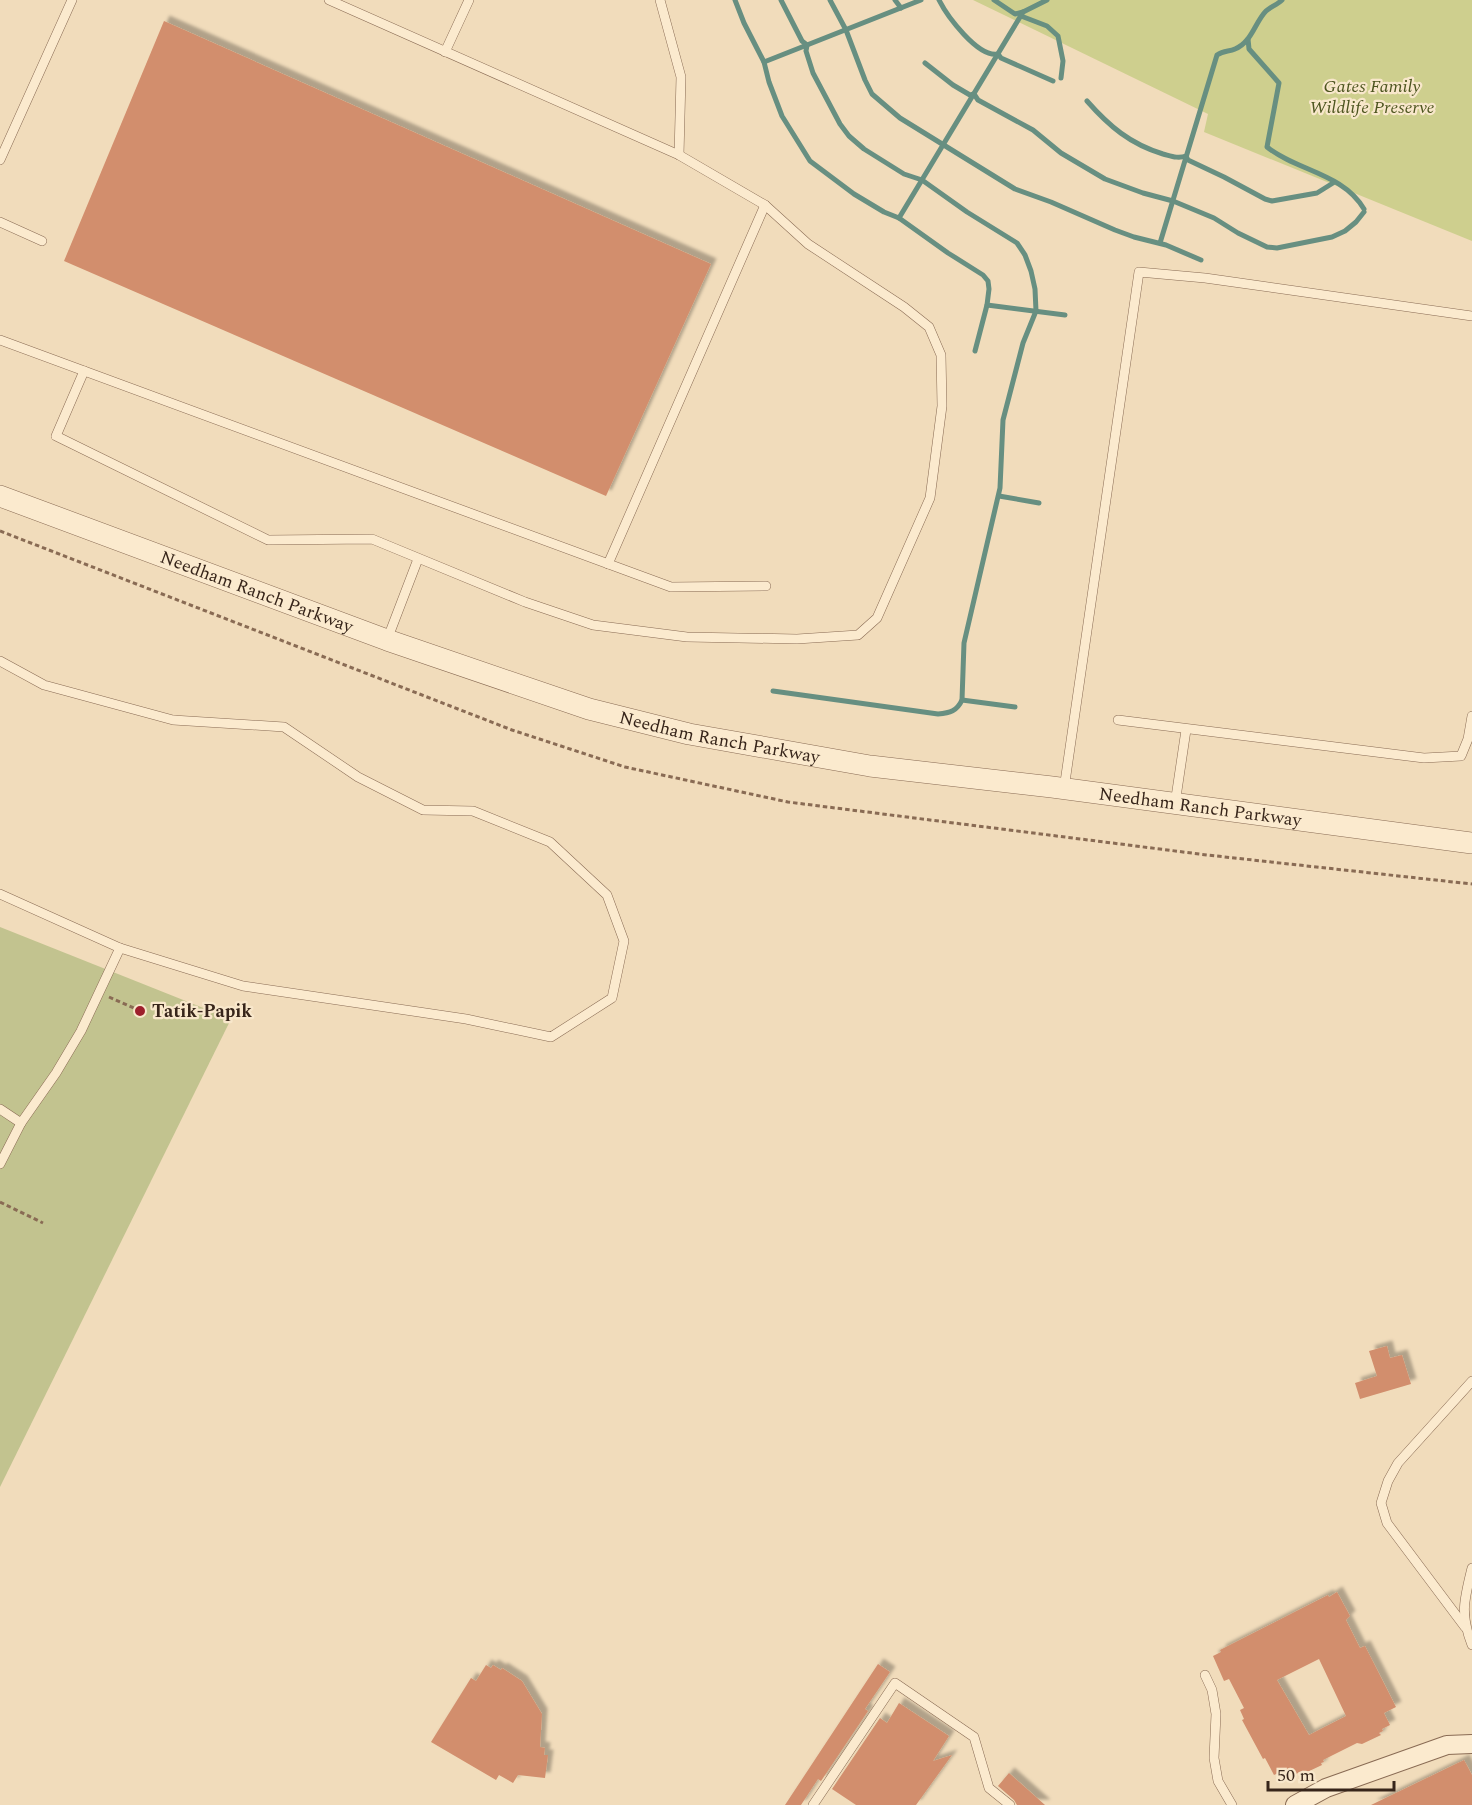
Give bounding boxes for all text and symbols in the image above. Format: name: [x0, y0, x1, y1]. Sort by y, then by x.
park label: Gates Family Wildlife Preserve: [1309, 73, 1435, 121]
street label: Needham Ranch Parkway: [156, 544, 358, 641]
street label: Needham Ranch Parkway: [616, 704, 823, 771]
street label: Needham Ranch Parkway: [1097, 780, 1304, 834]
place label: Tatik-Papik: [152, 998, 252, 1025]
marker: Tatik-Papik: [133, 1004, 147, 1018]
scale bar: [1268, 1754, 1394, 1792]
text: 50 m: [1277, 1762, 1315, 1789]

